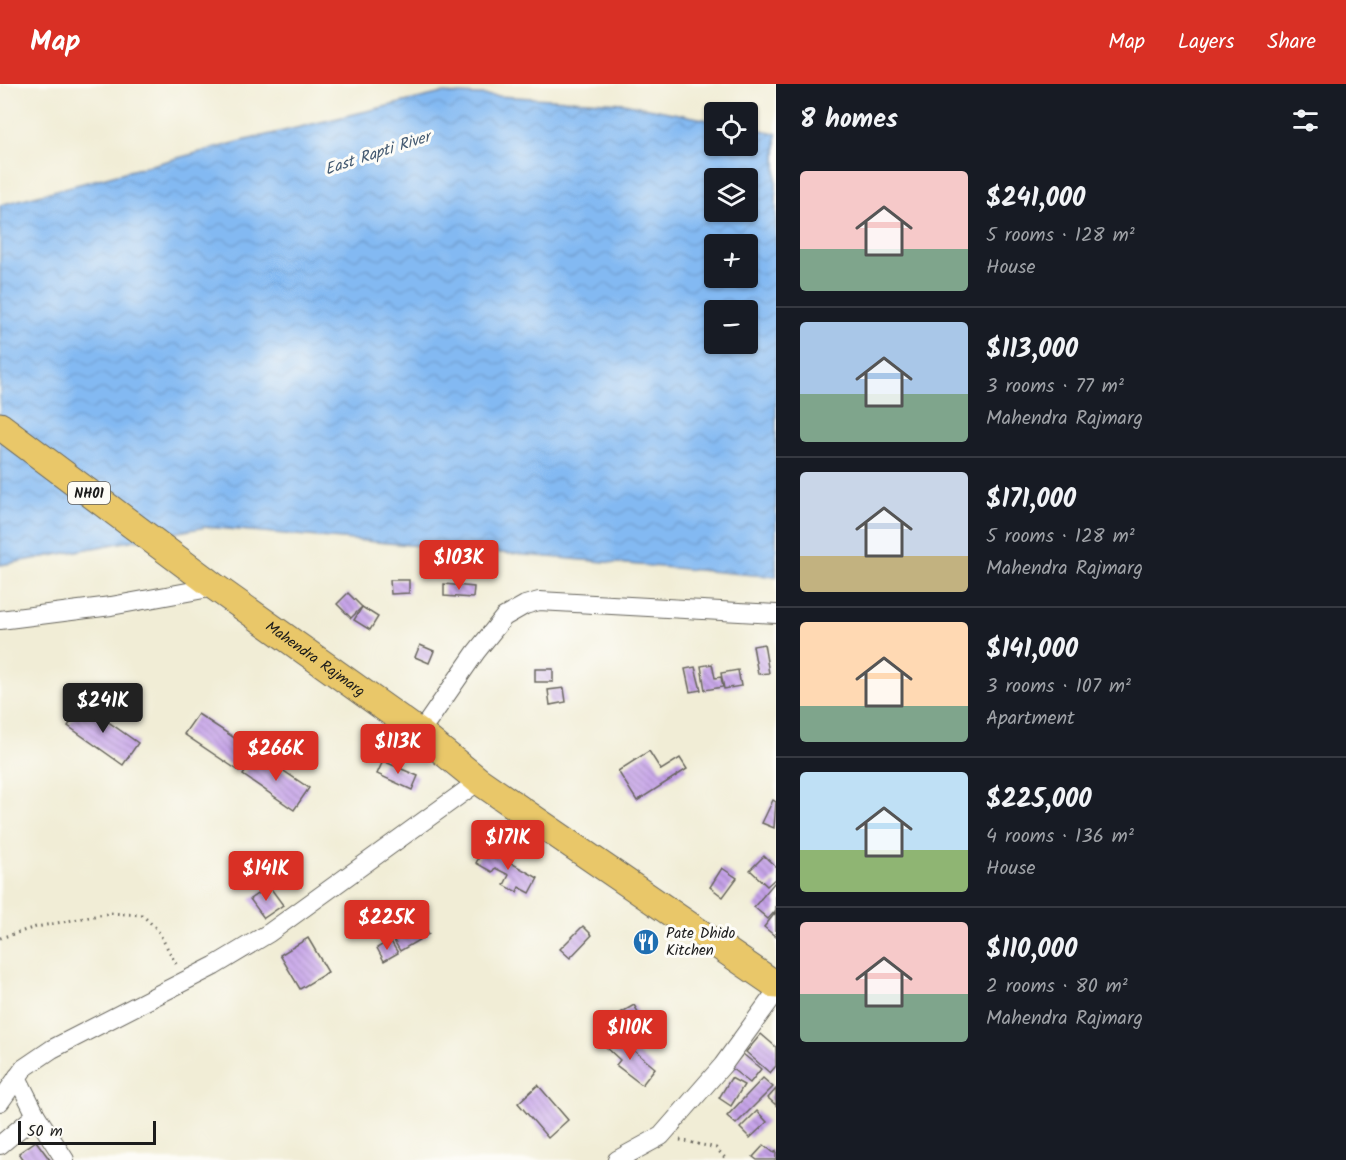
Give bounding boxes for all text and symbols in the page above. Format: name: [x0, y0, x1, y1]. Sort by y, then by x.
text: Map: [30, 20, 81, 65]
text: Map: [1108, 26, 1145, 59]
text: Layers: [1178, 26, 1234, 59]
text: Share: [1267, 26, 1316, 59]
text: 8 homes: [800, 99, 898, 141]
map controls: [704, 102, 758, 354]
button: locate: [704, 102, 758, 156]
icon: filters: [1289, 104, 1322, 137]
water label: East Rapti River: [321, 123, 437, 182]
button: layers: [704, 168, 758, 222]
text: $241,000: [986, 178, 1085, 220]
icon: home: [848, 195, 920, 267]
text: 5 rooms · 128 m²: [986, 220, 1135, 252]
button: +: [704, 234, 758, 288]
text: House: [986, 252, 1036, 284]
button: −: [704, 300, 758, 354]
text: $113,000: [986, 329, 1078, 371]
icon: home: [848, 346, 920, 418]
text: 3 rooms · 77 m²: [986, 371, 1124, 403]
text: Mahendra Rajmarg: [986, 403, 1143, 435]
text: $171,000: [986, 479, 1076, 521]
road number: NH01: [68, 482, 110, 504]
icon: home: [848, 496, 920, 568]
text: 5 rooms · 128 m²: [986, 521, 1135, 553]
pin: $103K: [417, 540, 501, 591]
text: $103K: [433, 543, 485, 575]
text: Mahendra Rajmarg: [986, 553, 1143, 585]
street label: Mahendra Rajmarg: [260, 615, 370, 703]
text: $141,000: [986, 629, 1078, 671]
icon: home: [848, 646, 920, 718]
text: 3 rooms · 107 m²: [986, 671, 1131, 703]
pin: $241K: [61, 683, 145, 734]
text: $241K: [77, 686, 129, 718]
text: Apartment: [986, 703, 1075, 735]
pin: $113K: [356, 724, 440, 775]
text: $113K: [375, 727, 421, 759]
pin: $266K: [234, 731, 318, 782]
text: $266K: [247, 734, 305, 766]
text: $225,000: [986, 779, 1092, 821]
icon: home: [848, 796, 920, 868]
pin: $171K: [466, 820, 550, 871]
text: 4 rooms · 136 m²: [986, 821, 1134, 853]
text: $171K: [485, 823, 531, 855]
pin: $141K: [224, 851, 308, 902]
text: House: [986, 853, 1036, 885]
text: $141K: [243, 854, 289, 886]
pin: $225K: [345, 900, 429, 951]
text: $225K: [358, 903, 416, 935]
place label: Pate Dhido Kitchen: [666, 922, 736, 963]
restaurant icon: Pate Dhido Kitchen: [631, 927, 661, 957]
text: $110,000: [986, 929, 1077, 971]
icon: home: [848, 946, 920, 1018]
text: 2 rooms · 80 m²: [986, 971, 1128, 1003]
text: Mahendra Rajmarg: [986, 1003, 1143, 1035]
pin: $110K: [588, 1010, 672, 1061]
text: $110K: [607, 1013, 653, 1045]
scale bar: [18, 1118, 156, 1146]
text: 50 m: [27, 1119, 63, 1144]

